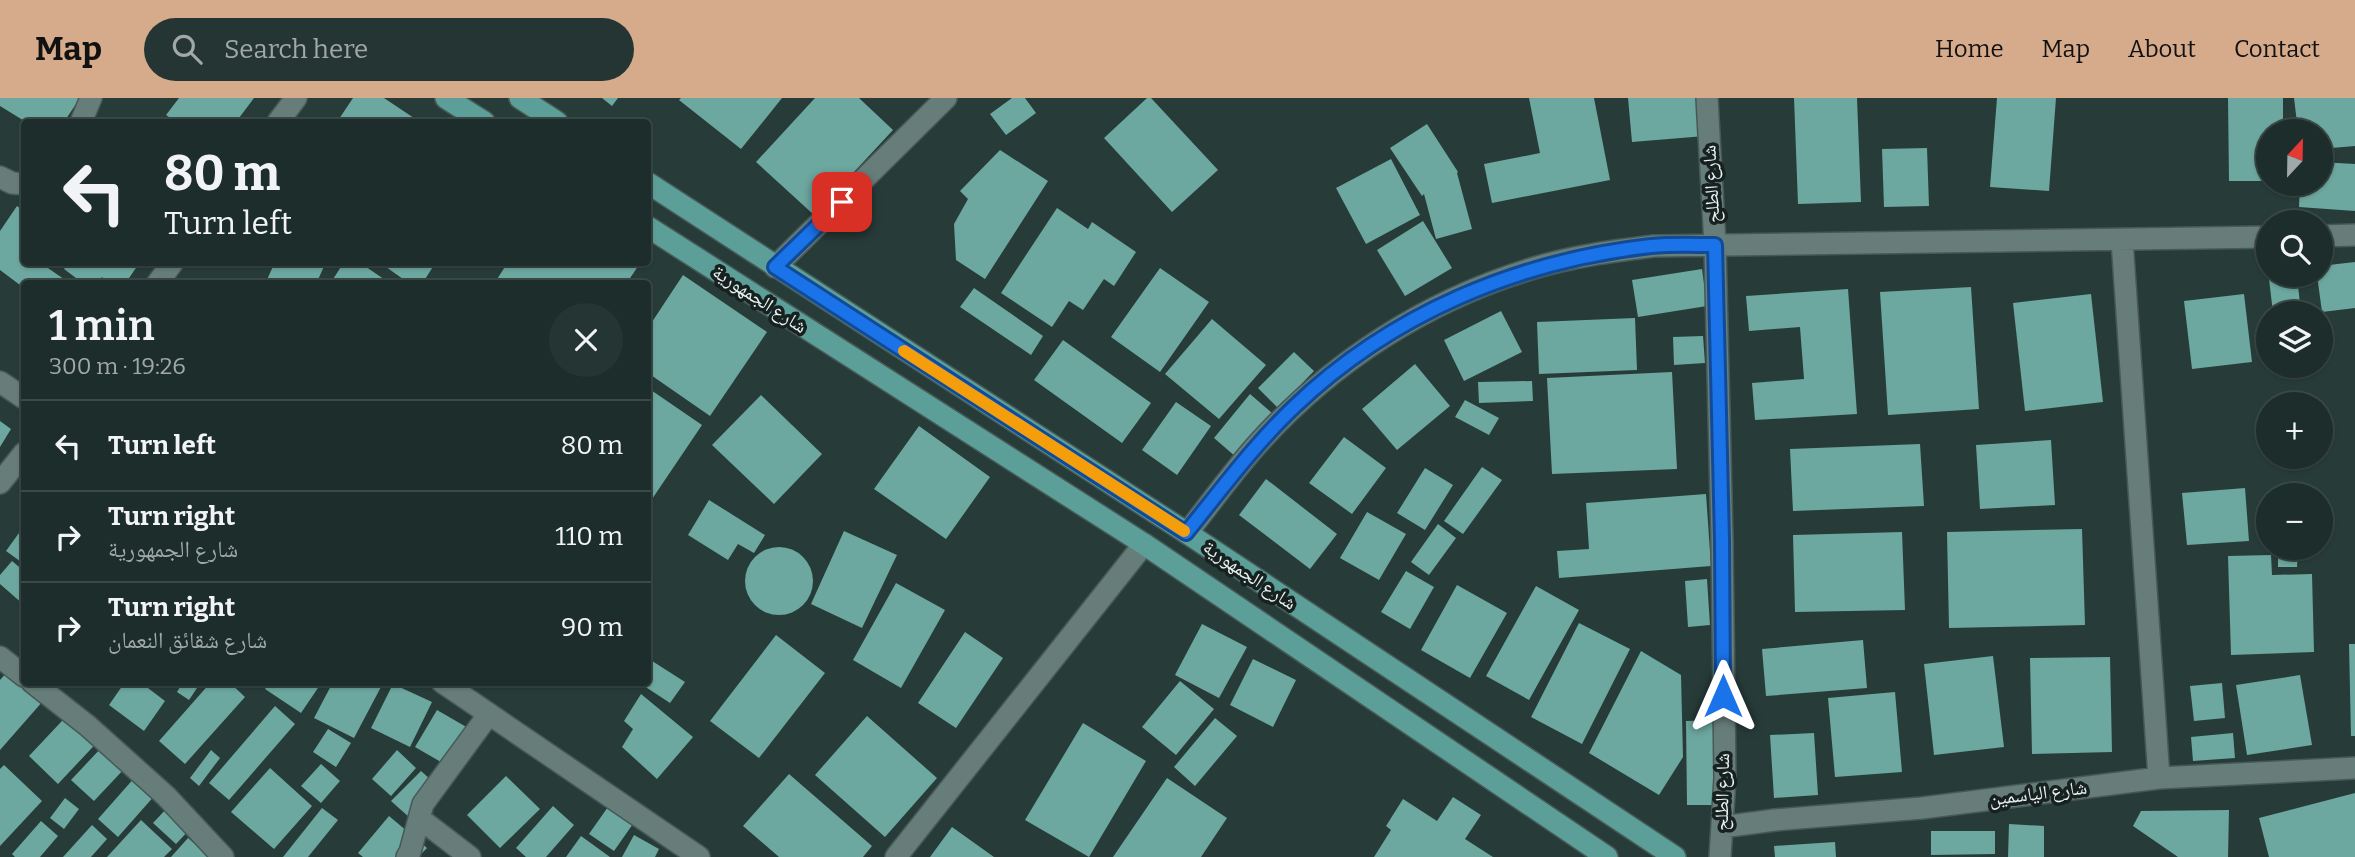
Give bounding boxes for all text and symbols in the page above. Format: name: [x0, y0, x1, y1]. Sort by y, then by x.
search box: [144, 18, 634, 81]
text: Map: [35, 29, 102, 69]
icon: search: [168, 30, 206, 68]
text: Search here: [224, 34, 368, 65]
text: Home: [1935, 35, 2004, 63]
text: Map: [2042, 35, 2090, 63]
text: About: [2128, 35, 2196, 63]
text: Contact: [2234, 35, 2320, 63]
north arrow: [2256, 119, 2333, 196]
map controls: [2256, 119, 2333, 560]
text: 80 m: [164, 144, 280, 203]
street label: شارع الطلح: [1697, 145, 1726, 223]
icon: left: [49, 147, 140, 238]
pin: [812, 172, 872, 232]
icon: arrive: [823, 183, 861, 221]
text: Turn left: [164, 204, 292, 242]
button: search: [2256, 210, 2333, 287]
street label: شارع الجمهورية: [709, 260, 811, 338]
text: 1 min: [49, 301, 155, 351]
button: layers: [2256, 301, 2333, 378]
button: close: [549, 303, 623, 377]
text: 300 m · 19:26: [49, 352, 186, 380]
button: +: [2256, 392, 2333, 469]
icon: left: [49, 427, 87, 465]
text: Turn left: [108, 430, 216, 461]
text: 80 m: [561, 430, 623, 461]
button: −: [2256, 483, 2333, 560]
text: Turn right: [108, 501, 235, 532]
icon: right: [49, 518, 87, 556]
text: 110 m: [555, 521, 623, 552]
text: شارع الجمهورية: [108, 535, 238, 563]
street label: شارع الجمهورية: [1199, 535, 1301, 615]
text: Turn right: [108, 592, 235, 623]
icon: right: [49, 609, 87, 647]
text: 90 m: [561, 612, 623, 643]
text: شارع شقائق النعمان: [108, 626, 267, 654]
position arrow: [1686, 659, 1760, 733]
street label: شارع الطلح: [1710, 753, 1735, 831]
street label: شارع الياسمين: [1988, 776, 2088, 810]

